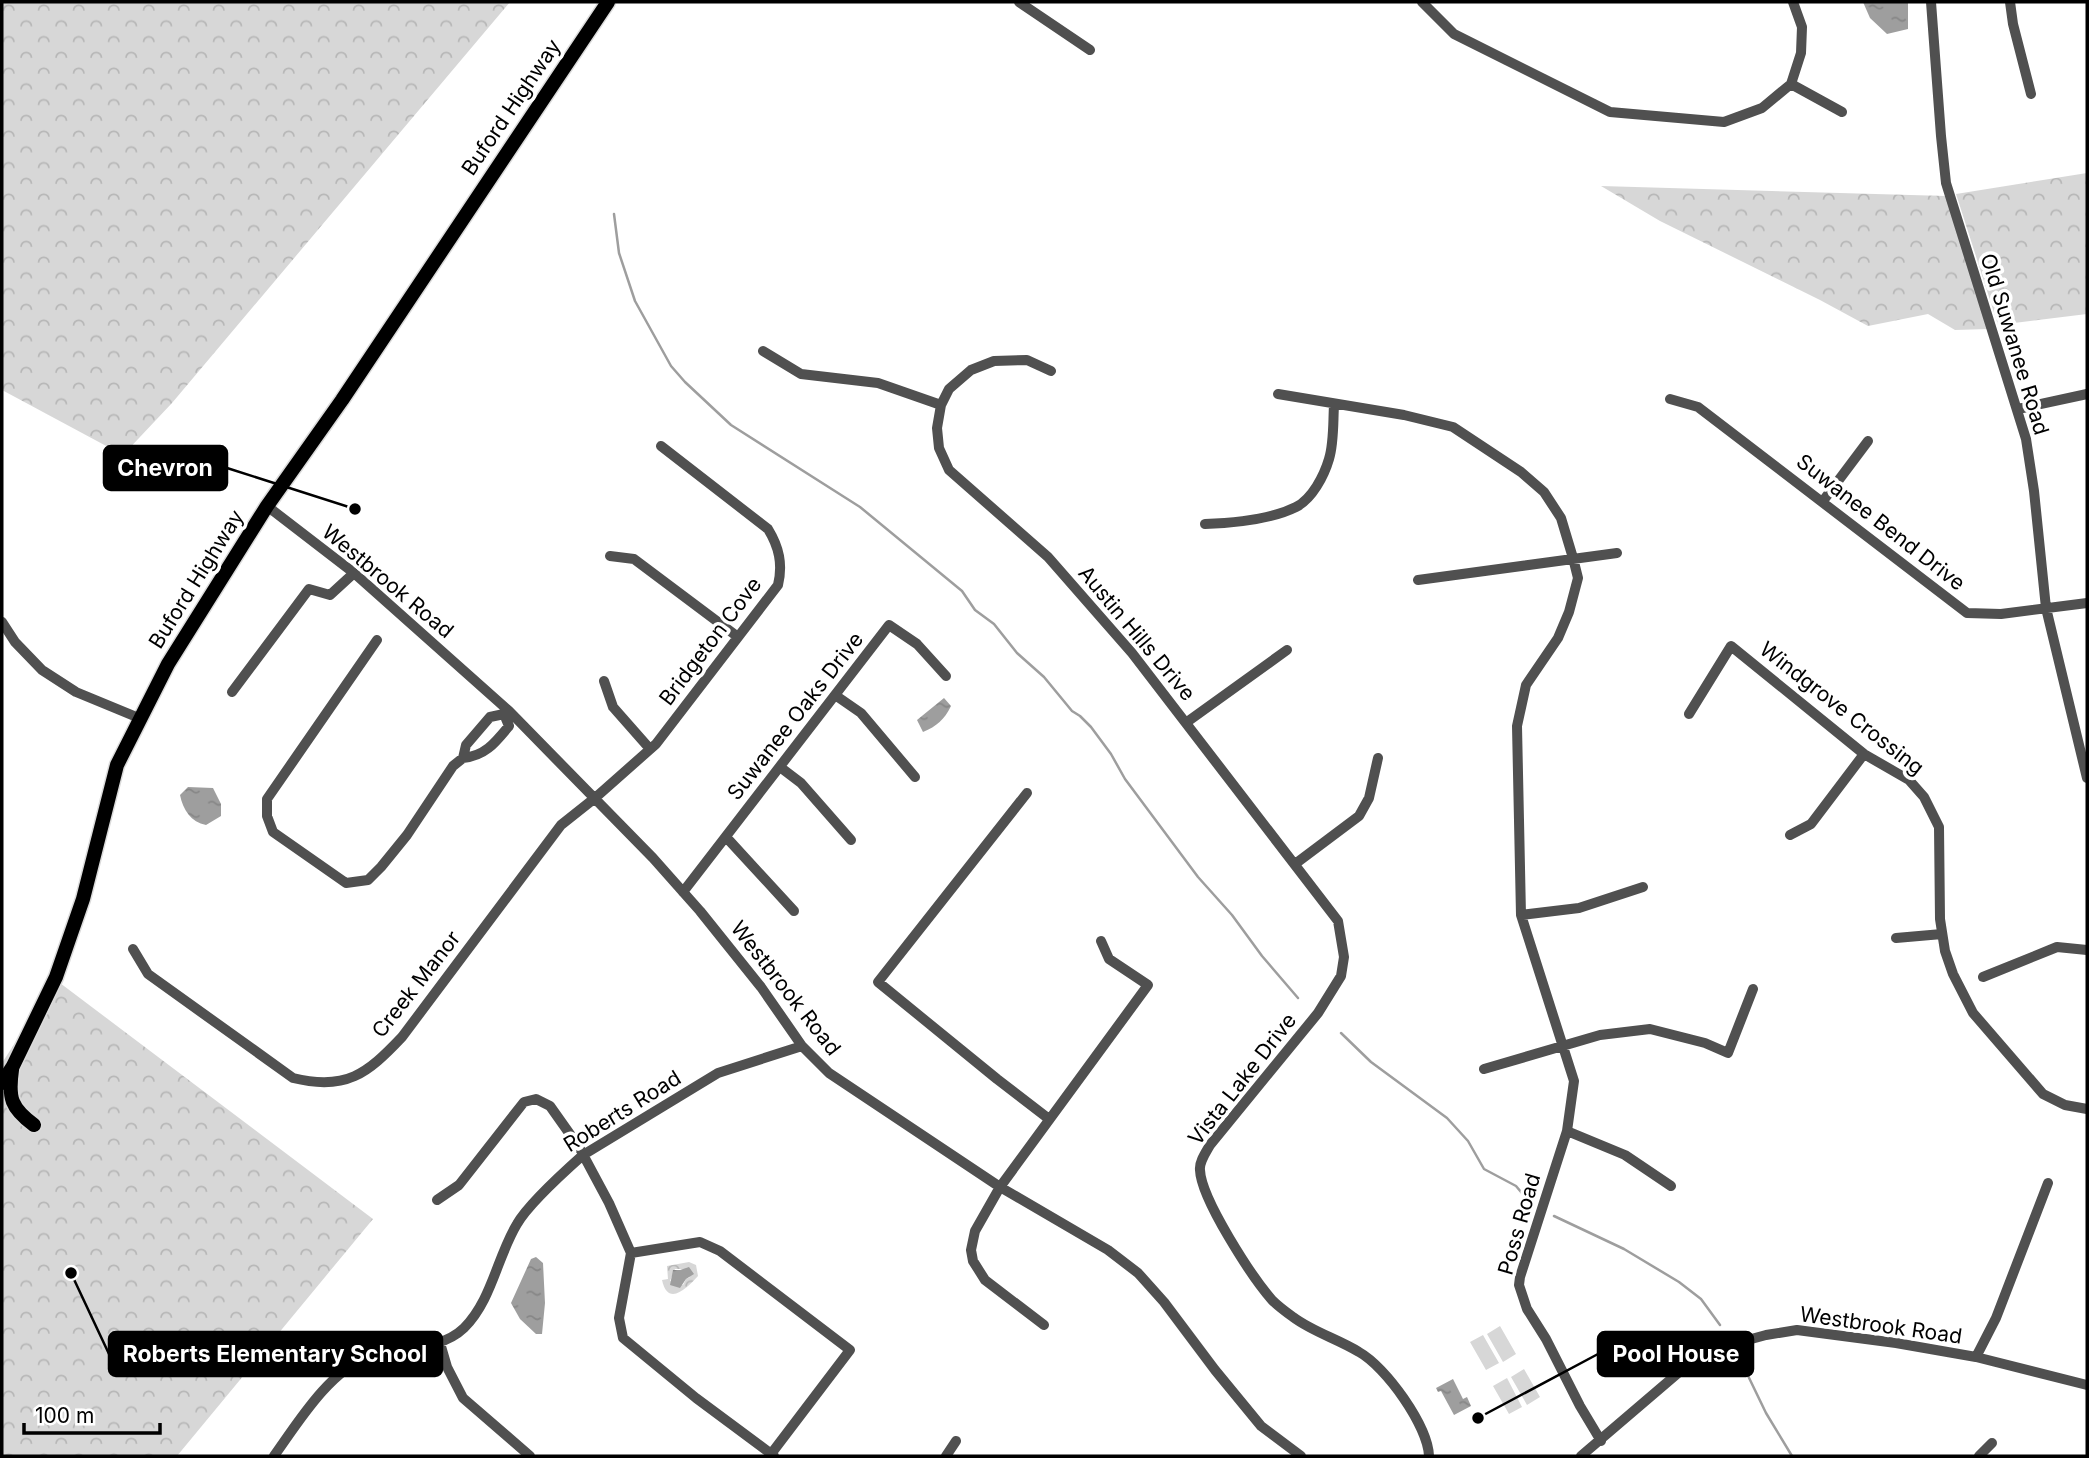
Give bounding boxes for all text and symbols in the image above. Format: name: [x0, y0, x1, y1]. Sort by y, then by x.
street label: Buford Highway: [456, 34, 566, 180]
street label: Old Suwanee Road: [1976, 250, 2054, 438]
callout: Chevron: [104, 446, 227, 490]
street label: Suwanee Bend Drive: [1792, 448, 1970, 596]
text: Chevron: [117, 454, 213, 482]
street label: Buford Highway: [143, 505, 249, 653]
street label: Westbrook Road: [317, 519, 459, 643]
street label: Austin Hills Drive: [1073, 561, 1201, 705]
street label: Bridgeton Cove: [654, 572, 766, 710]
street label: Suwanee Oaks Drive: [722, 627, 868, 805]
street label: Windgrove Crossing: [1755, 636, 1929, 780]
street label: Westbrook Road: [726, 916, 846, 1060]
street label: Creek Manor: [367, 926, 465, 1042]
street label: Vista Lake Drive: [1183, 1008, 1301, 1150]
street label: Roberts Road: [559, 1065, 685, 1157]
street label: Poss Road: [1493, 1170, 1545, 1278]
street label: Westbrook Road: [1798, 1301, 1964, 1349]
callout: Roberts Elementary School: [109, 1332, 442, 1376]
callout: Pool House: [1598, 1332, 1753, 1376]
text: Roberts Elementary School: [123, 1340, 427, 1368]
text: Pool House: [1613, 1340, 1739, 1368]
scale bar: [24, 1392, 161, 1436]
text: 100 m: [35, 1403, 94, 1428]

